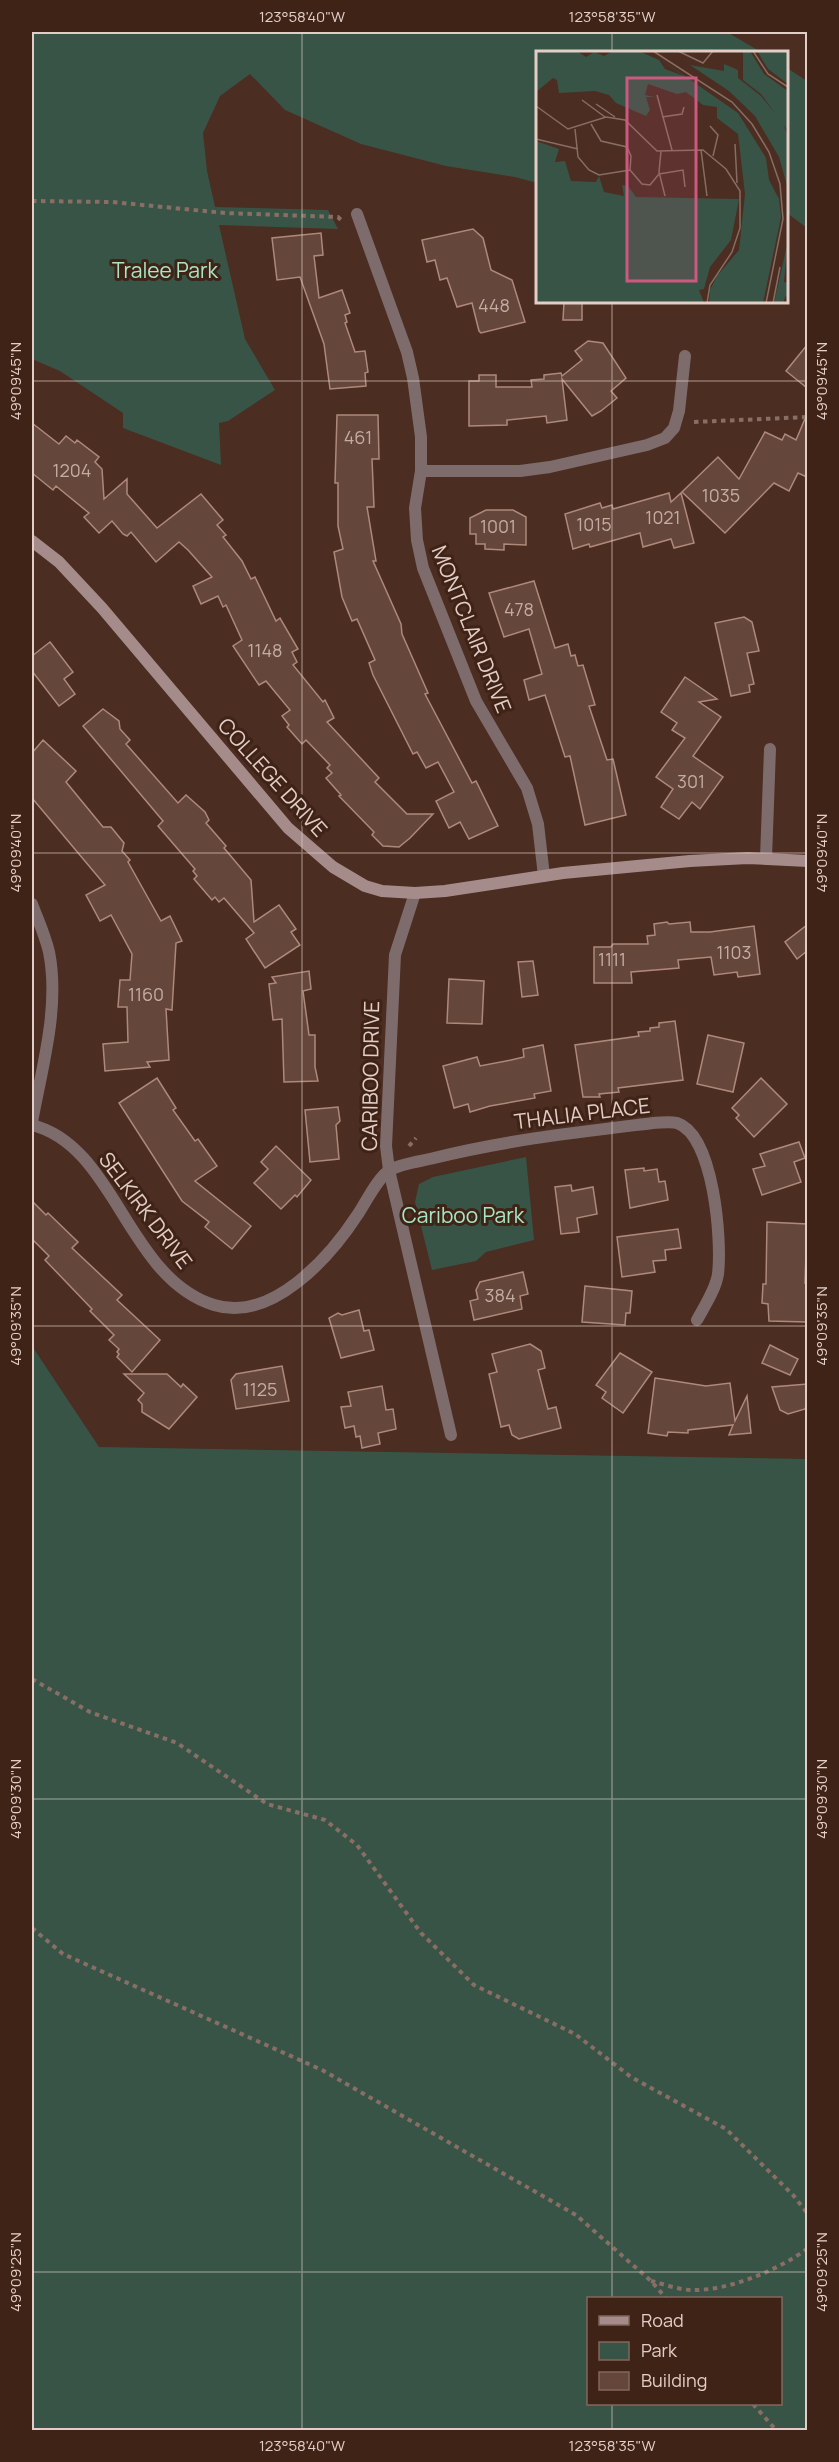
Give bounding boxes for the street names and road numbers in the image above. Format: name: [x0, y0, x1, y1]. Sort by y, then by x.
street label: MONTCLAIR DRIVE: [426, 541, 518, 717]
street label: COLLEGE DRIVE: [212, 712, 334, 842]
street label: CARIBOO DRIVE: [355, 1001, 385, 1151]
street label: THALIA PLACE: [512, 1091, 652, 1135]
street label: SELKIRK DRIVE: [93, 1146, 199, 1274]

